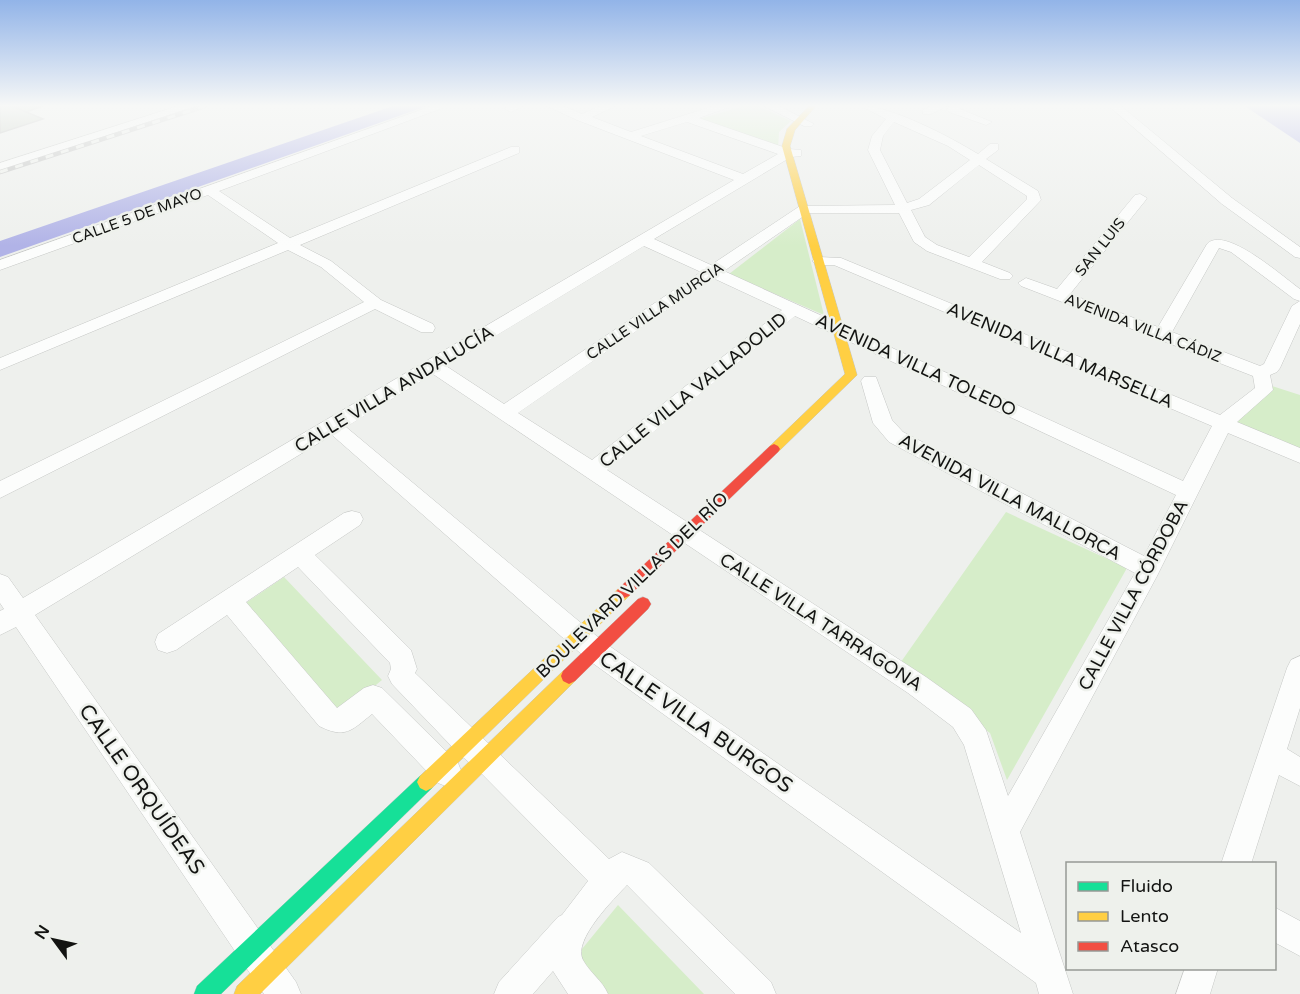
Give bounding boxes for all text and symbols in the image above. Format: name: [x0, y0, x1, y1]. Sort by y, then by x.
street label: CALLE 5 DE MAYO: [70, 184, 204, 248]
street label: SAN LUIS: [1071, 214, 1129, 280]
street label: CALLE VILLA MURCIA: [583, 258, 727, 364]
street label: AVENIDA VILLA CÁDIZ: [1062, 290, 1224, 366]
street label: AVENIDA VILLA MARSELLA: [944, 297, 1176, 413]
street label: CALLE VILLA VALLADOLID: [595, 307, 791, 473]
street label: AVENIDA VILLA TOLEDO: [812, 309, 1020, 421]
street label: CALLE VILLA ANDALUCÍA: [291, 321, 497, 457]
street label: AVENIDA VILLA MALLORCA: [895, 429, 1125, 565]
street label: BOULEVARD VILLAS DEL RÍO: [531, 487, 733, 683]
street label: CALLE VILLA CÓRDOBA: [1073, 496, 1193, 694]
street label: CALLE VILLA TARRAGONA: [716, 548, 926, 696]
street label: CALLE VILLA BURGOS: [594, 646, 797, 799]
street label: CALLE ORQUÍDEAS: [73, 699, 210, 879]
legend: [1066, 862, 1276, 970]
text: Fluido: [1120, 875, 1173, 897]
text: Lento: [1120, 905, 1169, 927]
north arrow: [24, 910, 84, 970]
text: N: [30, 922, 54, 943]
text: Atasco: [1120, 935, 1179, 957]

